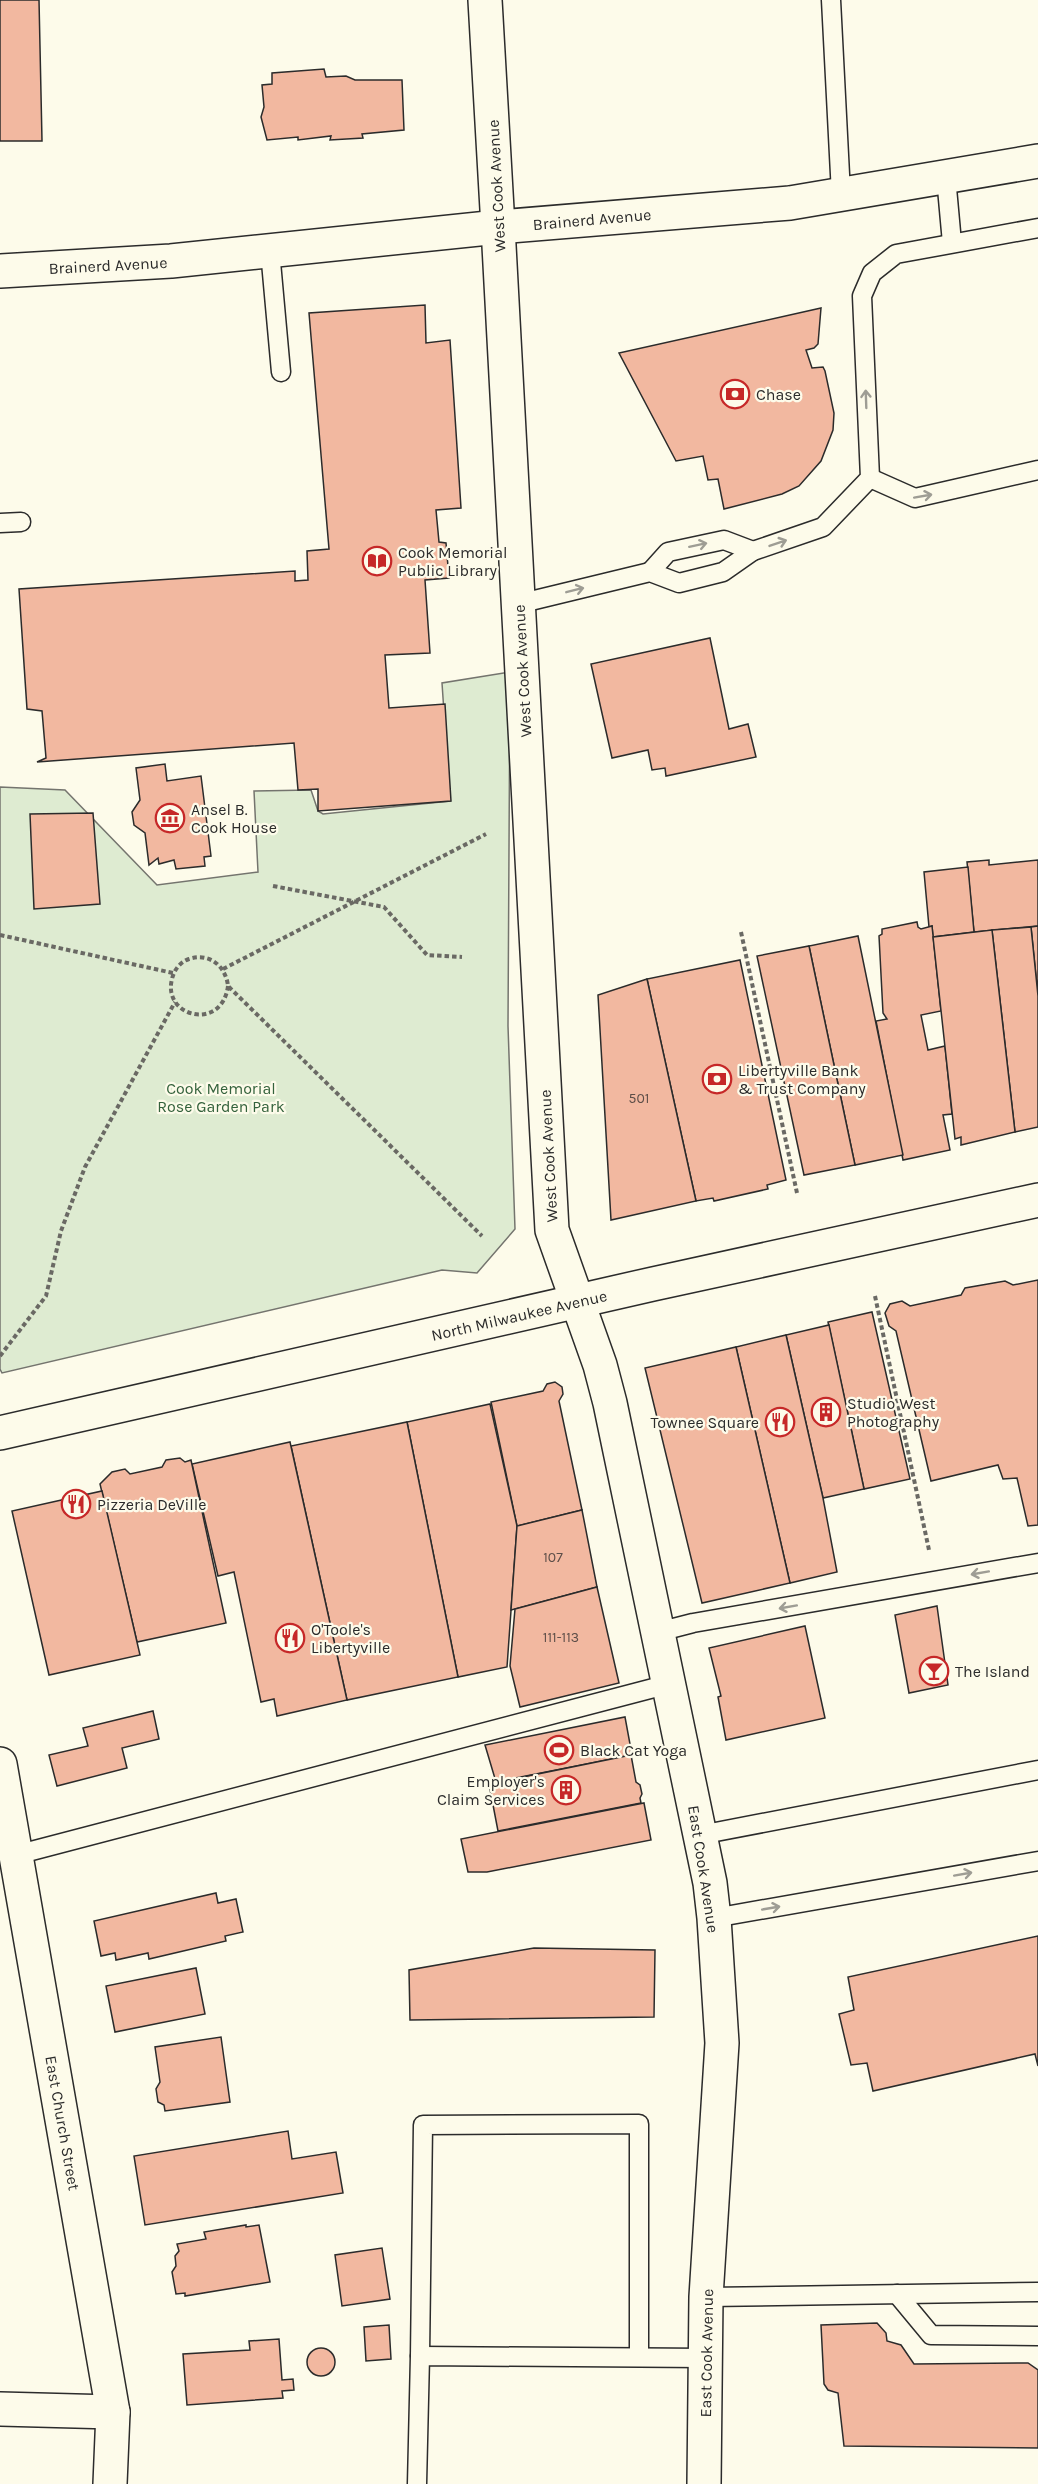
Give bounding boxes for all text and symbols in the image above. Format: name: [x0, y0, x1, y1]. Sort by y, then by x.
street label: West Cook Avenue: [484, 119, 509, 253]
street label: Brainerd Avenue: [532, 205, 652, 234]
street label: Brainerd Avenue: [48, 253, 168, 278]
bank icon: Chase: [719, 378, 751, 410]
place label: Chase: [756, 385, 801, 404]
one-way arrow: [861, 389, 872, 409]
one-way arrow: [913, 490, 933, 501]
one-way arrow: [768, 536, 786, 547]
one-way arrow: [688, 539, 707, 551]
place label: Cook Memorial Public Library: [398, 543, 507, 580]
library icon: Cook Memorial Public Library: [361, 545, 393, 577]
one-way arrow: [565, 584, 584, 596]
street label: West Cook Avenue: [510, 604, 535, 738]
place label: Ansel B. Cook House: [191, 800, 277, 837]
museum icon: Ansel B. Cook House: [154, 802, 186, 834]
place label: Libertyville Bank & Trust Company: [738, 1061, 866, 1098]
bank icon: Libertyville Bank & Trust Company: [701, 1063, 733, 1095]
park label: Cook Memorial Rose Garden Park: [157, 1079, 285, 1116]
street label: West Cook Avenue: [536, 1089, 561, 1223]
house number: 501: [629, 1090, 649, 1107]
street label: North Milwaukee Avenue: [429, 1286, 609, 1345]
place label: Studio West Photography: [847, 1394, 940, 1431]
building icon: Studio West Photography: [810, 1396, 842, 1428]
restaurant icon: Townee Square: [764, 1406, 796, 1438]
place label: Townee Square: [651, 1413, 759, 1432]
restaurant icon: Pizzeria DeVille: [60, 1488, 92, 1520]
place label: Pizzeria DeVille: [97, 1495, 207, 1514]
house number: 107: [543, 1549, 563, 1566]
one-way arrow: [971, 1568, 991, 1579]
one-way arrow: [779, 1601, 799, 1612]
place label: O'Toole's Libertyville: [311, 1620, 390, 1657]
restaurant icon: O'Toole's Libertyville: [274, 1622, 306, 1654]
house number: 111-113: [543, 1629, 579, 1646]
bar icon: The Island: [918, 1655, 950, 1687]
place label: The Island: [955, 1662, 1030, 1681]
sports icon: Black Cat Yoga: [543, 1734, 575, 1766]
place label: Black Cat Yoga: [580, 1741, 687, 1760]
place label: Employer's Claim Services: [437, 1772, 545, 1809]
building icon: Employer's Claim Services: [550, 1774, 582, 1806]
street label: East Cook Avenue: [684, 1804, 723, 1934]
one-way arrow: [953, 1868, 973, 1879]
one-way arrow: [761, 1902, 781, 1913]
street label: East Church Street: [41, 2054, 84, 2192]
street label: East Cook Avenue: [696, 2288, 717, 2418]

